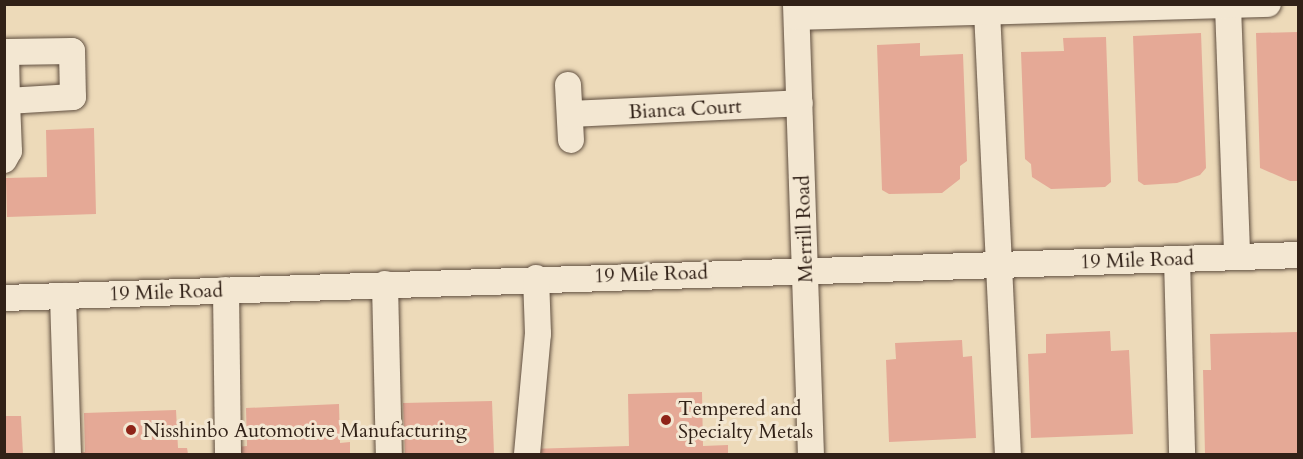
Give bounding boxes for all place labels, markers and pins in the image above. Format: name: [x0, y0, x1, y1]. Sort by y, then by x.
place label: Tempered and Specialty Metals: [678, 396, 813, 443]
marker: Tempered and Specialty Metals: [659, 413, 673, 427]
place label: Nisshinbo Automotive Manufacturing: [143, 418, 467, 442]
marker: Nisshinbo Automotive Manufacturing: [124, 423, 138, 437]

